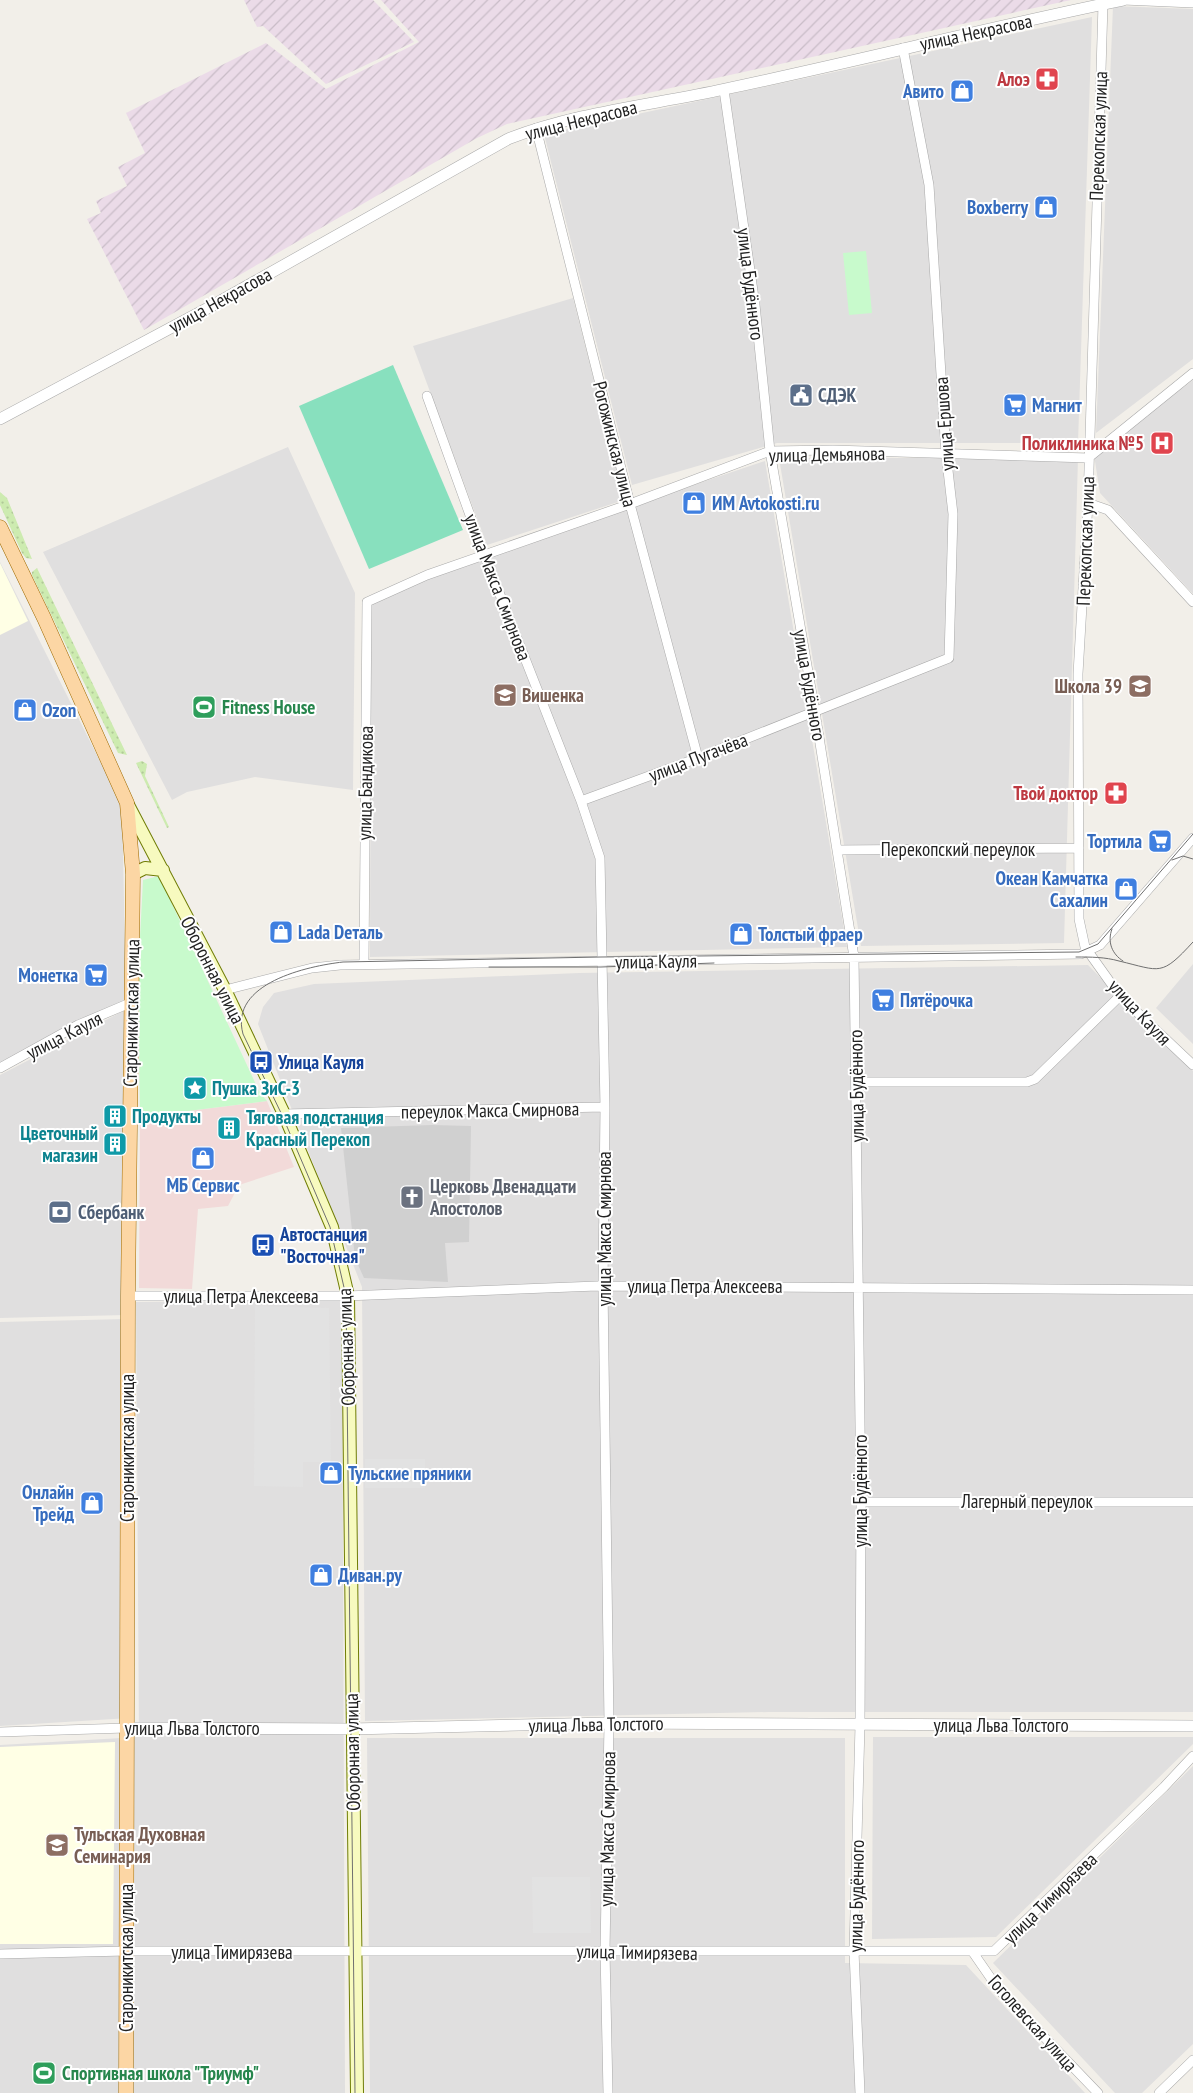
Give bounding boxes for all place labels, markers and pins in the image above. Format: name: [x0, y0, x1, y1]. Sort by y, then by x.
pharmacy icon: Алоэ: [1034, 66, 1060, 92]
place label: Алоэ: [996, 67, 1030, 91]
shop icon: Авито: [949, 78, 975, 104]
place label: Авито: [902, 79, 944, 103]
shop icon: Boxberry: [1033, 194, 1059, 220]
place label: Boxberry: [967, 195, 1028, 219]
public building icon: СДЭК: [788, 382, 814, 408]
place label: СДЭК: [818, 383, 857, 407]
supermarket icon: Магнит: [1002, 392, 1028, 418]
place label: Магнит: [1032, 393, 1082, 417]
hospital icon: Поликлиника №5: [1149, 430, 1175, 456]
place label: Поликлиника №5: [1022, 431, 1144, 455]
shop icon: ИМ Avtokosti.ru: [681, 490, 707, 516]
place label: ИМ Avtokosti.ru: [712, 491, 819, 515]
school or university icon: Школа 39: [1127, 673, 1153, 699]
place label: Школа 39: [1054, 674, 1122, 698]
school or university icon: Вишенка: [492, 682, 518, 708]
place label: Вишенка: [522, 683, 584, 707]
sports icon: Fitness House: [191, 694, 217, 720]
place label: Fitness House: [222, 695, 315, 719]
shop icon: Ozon: [12, 697, 38, 723]
place label: Ozon: [42, 698, 76, 722]
pharmacy icon: Твой доктор: [1103, 780, 1129, 806]
place label: Твой доктор: [1013, 781, 1098, 805]
supermarket icon: Тортила: [1147, 828, 1173, 854]
place label: Тортила: [1087, 829, 1142, 853]
place label: Океан Камчатка Сахалин: [995, 866, 1108, 912]
shop icon: Океан Камчатка Сахалин: [1113, 876, 1139, 902]
shop icon: Lada Dеталь: [268, 919, 294, 945]
place label: Lada Dеталь: [298, 920, 383, 944]
shop icon: Толстый фраер: [728, 921, 754, 947]
place label: Толстый фраер: [758, 922, 863, 946]
supermarket icon: Монетка: [83, 962, 109, 988]
place label: Монетка: [18, 963, 78, 987]
supermarket icon: Пятёрочка: [870, 987, 896, 1013]
place label: Пятёрочка: [900, 988, 973, 1012]
bus stop icon: Улица Кауля: [248, 1049, 274, 1075]
place label: Улица Кауля: [277, 1050, 364, 1074]
place icon: Пушка ЗиС-3: [182, 1075, 208, 1101]
place label: Пушка ЗиС-3: [212, 1076, 300, 1100]
building icon: Продукты: [102, 1103, 128, 1129]
place label: Продукты: [132, 1104, 201, 1128]
place label: Тяговая подстанция Красный Перекоп: [246, 1105, 384, 1151]
building icon: Тяговая подстанция Красный Перекоп: [216, 1115, 242, 1141]
place label: Цветочный магазин: [20, 1121, 98, 1167]
building icon: Цветочный магазин: [102, 1131, 128, 1157]
shop icon: МБ Сервис: [190, 1145, 216, 1171]
place label: МБ Сервис: [166, 1173, 240, 1197]
place label: Церковь Двенадцати Апостолов: [429, 1174, 576, 1220]
church icon: Церковь Двенадцати Апостолов: [399, 1184, 425, 1210]
bank icon: Сбербанк: [47, 1199, 73, 1225]
place label: Сбербанк: [78, 1200, 145, 1224]
place label: Автостанция "Восточная": [279, 1222, 367, 1268]
bus stop icon: Автостанция "Восточная": [250, 1232, 276, 1258]
shop icon: Тульские пряники: [318, 1460, 344, 1486]
place label: Тульские пряники: [348, 1461, 471, 1485]
place label: Онлайн Трейд: [22, 1480, 74, 1526]
shop icon: Онлайн Трейд: [79, 1490, 105, 1516]
shop icon: Диван.ру: [308, 1562, 334, 1588]
place label: Диван.ру: [338, 1563, 402, 1587]
place label: Тульская Духовная Семинария: [74, 1822, 205, 1868]
school or university icon: Тульская Духовная Семинария: [44, 1832, 70, 1858]
sports icon: Спортивная школа "Триумф": [31, 2060, 57, 2086]
place label: Спортивная школа "Триумф": [62, 2061, 259, 2085]

